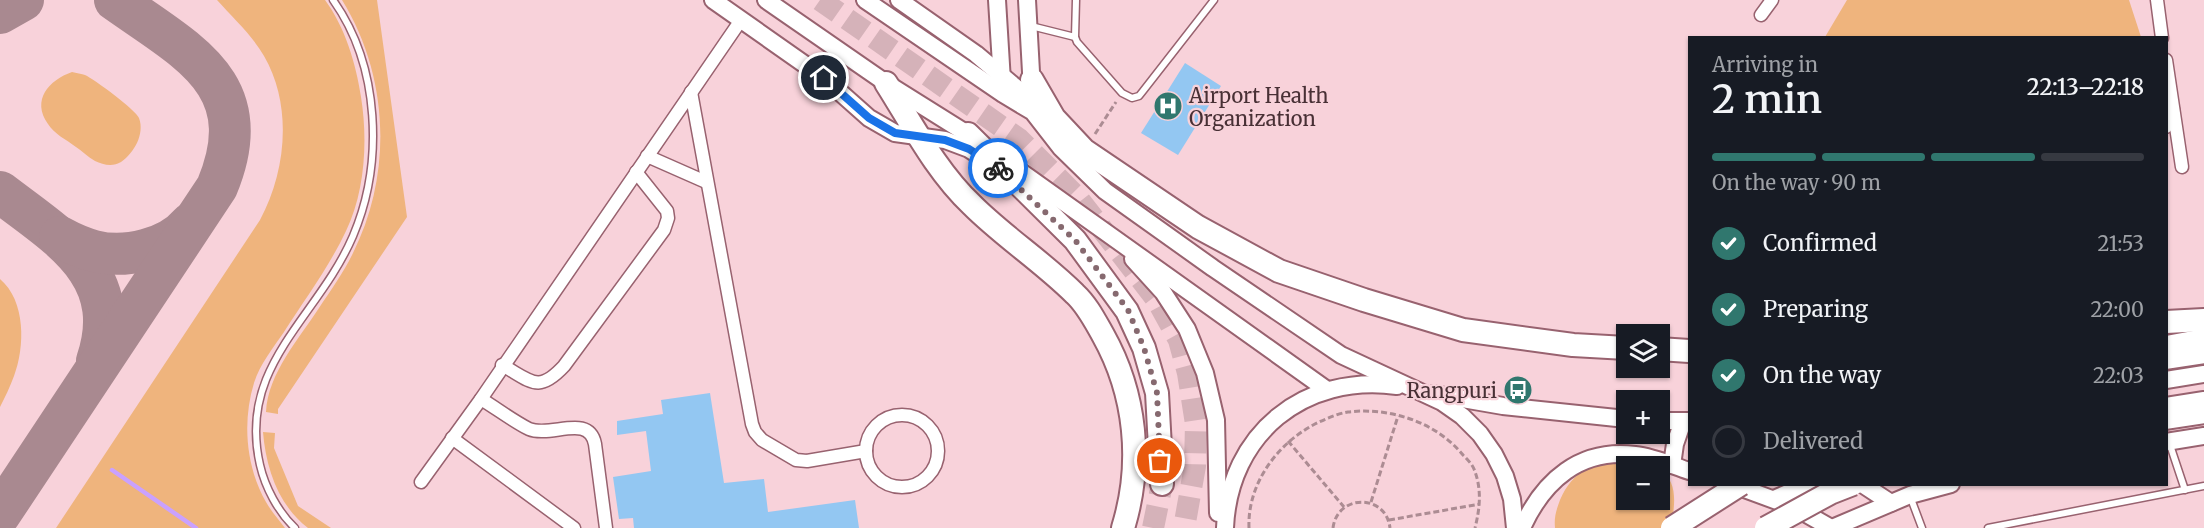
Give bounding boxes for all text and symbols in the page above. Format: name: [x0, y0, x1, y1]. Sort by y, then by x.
pin: [798, 52, 849, 103]
text: Arriving in: [1712, 52, 1818, 77]
icon: home: [807, 61, 840, 94]
text: 22:13–22:18: [2027, 73, 2144, 101]
text: 2 min: [1712, 75, 1822, 124]
place label: Airport Health Organization: [1188, 83, 1329, 131]
hospital icon: Airport Health Organization: [1152, 90, 1184, 122]
courier: [968, 138, 1028, 198]
icon: bike: [982, 152, 1015, 185]
text: On the way · 90 m: [1712, 170, 1881, 195]
icon: check: [1712, 227, 1745, 260]
text: Confirmed: [1763, 229, 1877, 257]
text: 21:53: [2098, 231, 2144, 256]
icon: check: [1712, 293, 1745, 326]
text: Preparing: [1763, 295, 1868, 323]
text: 22:00: [2090, 297, 2144, 322]
map controls: [1616, 324, 1670, 510]
button: layers: [1616, 324, 1670, 378]
icon: check: [1712, 359, 1745, 392]
text: On the way: [1763, 361, 1881, 389]
text: 22:03: [2093, 363, 2144, 388]
bus stop icon: Rangpuri: [1502, 374, 1534, 406]
place label: Rangpuri: [1407, 378, 1497, 403]
button: +: [1616, 390, 1670, 444]
text: Delivered: [1763, 427, 1863, 455]
pin: [1134, 435, 1185, 486]
icon: bag: [1143, 444, 1176, 477]
button: −: [1616, 456, 1670, 510]

